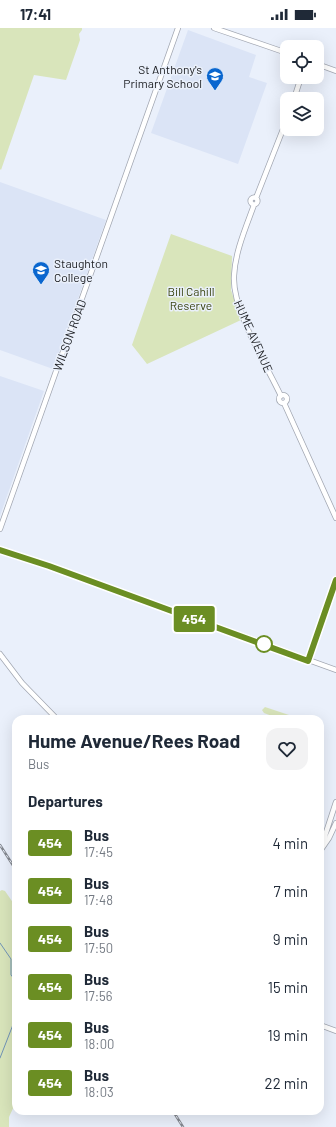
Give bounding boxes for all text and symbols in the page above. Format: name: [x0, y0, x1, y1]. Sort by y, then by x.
text: 17:41: [20, 5, 51, 23]
map controls: [280, 40, 324, 136]
button: locate: [280, 40, 324, 84]
place label: St Anthony's Primary School: [123, 62, 202, 90]
school or university icon: St Anthony's Primary School: [205, 66, 225, 91]
button: layers: [280, 92, 324, 136]
place label: Staughton College: [54, 256, 108, 284]
school or university icon: Staughton College: [31, 260, 51, 285]
park label: Bill Cahill Reserve: [168, 284, 214, 312]
street label: WILSON ROAD: [50, 297, 88, 373]
street label: HUME AVENUE: [232, 298, 276, 374]
line badge: 454: [171, 606, 217, 632]
text: 454: [182, 610, 206, 627]
unlabelled marker: [255, 635, 273, 653]
button: heart: [266, 728, 308, 770]
text: Hume Avenue/Rees Road: [28, 729, 240, 752]
text: Bus: [28, 756, 49, 772]
text: Departures: [28, 792, 103, 810]
text: Bus: [84, 826, 109, 844]
text: 454: [38, 834, 62, 851]
text: 4 min: [272, 834, 308, 852]
text: 17:45: [84, 844, 113, 860]
text: Bus: [84, 874, 109, 892]
text: 454: [38, 882, 62, 899]
text: 7 min: [274, 882, 308, 900]
text: 17:48: [84, 892, 113, 908]
text: Bus: [84, 922, 109, 940]
text: 454: [38, 930, 62, 947]
text: 9 min: [273, 930, 308, 948]
text: 17:50: [84, 940, 113, 956]
text: Bus: [84, 970, 109, 988]
text: 454: [38, 978, 62, 995]
text: 15 min: [268, 978, 308, 996]
text: 17:56: [84, 988, 112, 1004]
text: Bus: [84, 1018, 109, 1036]
text: 454: [38, 1026, 62, 1043]
text: 19 min: [268, 1026, 308, 1044]
text: 18:00: [84, 1036, 114, 1052]
text: Bus: [84, 1066, 109, 1084]
text: 454: [38, 1074, 62, 1091]
text: 22 min: [265, 1074, 308, 1092]
text: 18:03: [84, 1084, 114, 1100]

